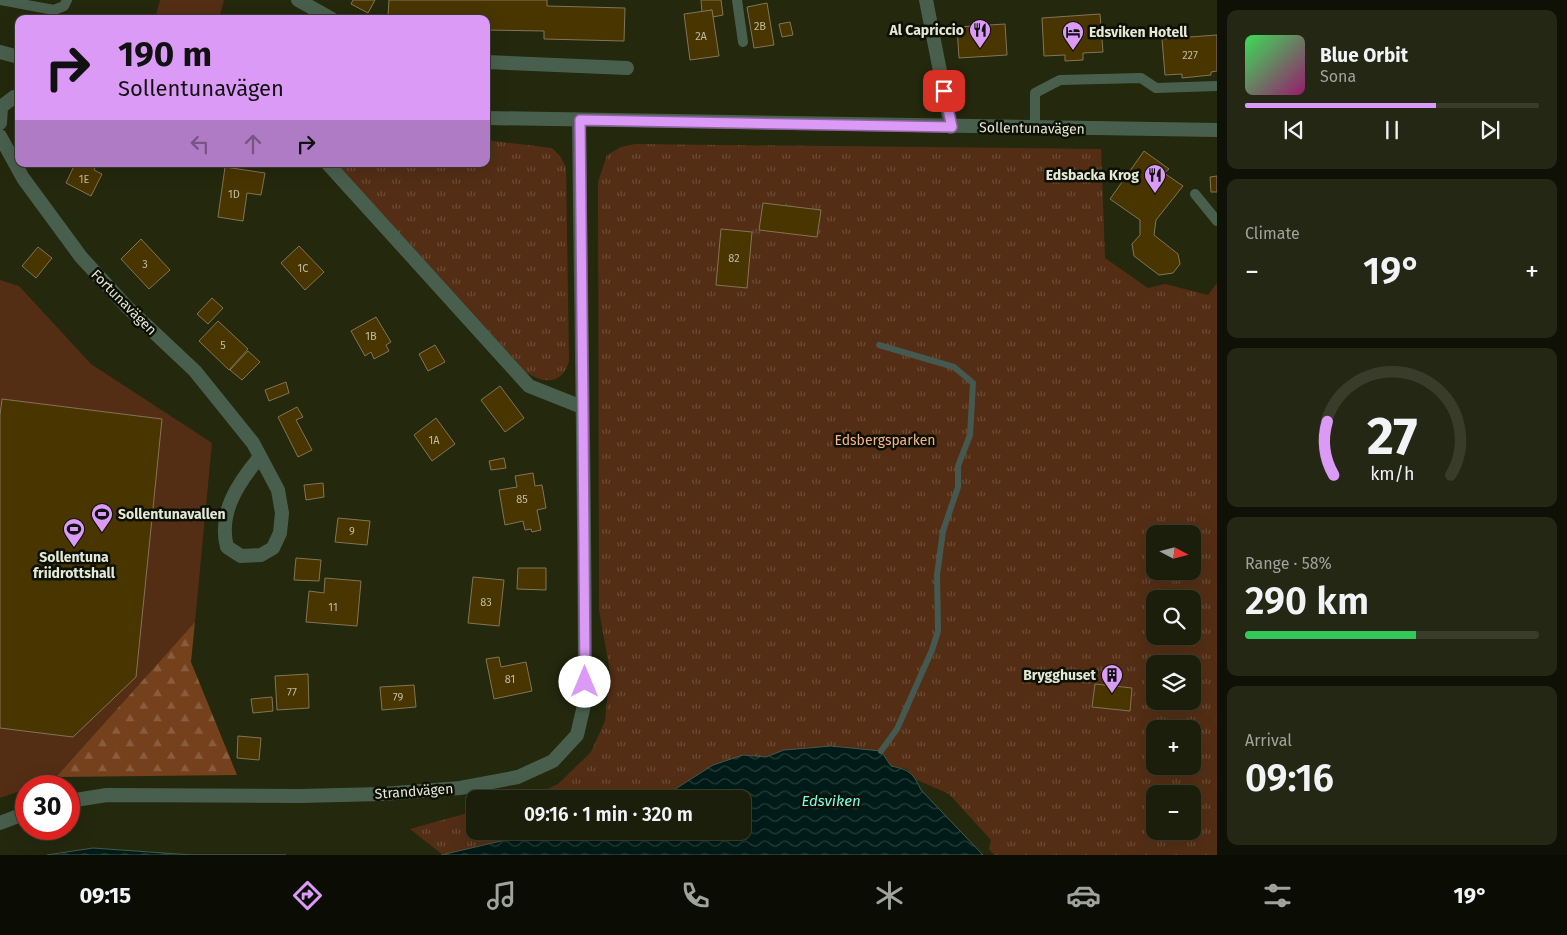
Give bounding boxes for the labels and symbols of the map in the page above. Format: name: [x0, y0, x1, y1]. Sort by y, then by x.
restaurant icon: Al Capriccio: [968, 18, 992, 49]
house number: 2B: [754, 20, 766, 33]
hotel icon: Edsviken Hotell: [1061, 20, 1085, 51]
place label: Al Capriccio: [889, 22, 964, 39]
place label: Edsviken Hotell: [1089, 24, 1188, 41]
house number: 2A: [695, 30, 708, 43]
house number: 227: [1182, 49, 1198, 62]
pin: [923, 70, 965, 112]
street label: Sollentunavägen: [979, 119, 1085, 138]
restaurant icon: Edsbacka Krog: [1143, 163, 1167, 194]
place label: Edsbacka Krog: [1046, 167, 1139, 184]
house number: 1E: [79, 173, 89, 186]
house number: 1D: [228, 188, 240, 201]
house number: 82: [728, 252, 740, 265]
house number: 3: [142, 258, 148, 271]
house number: 1C: [298, 262, 308, 275]
street label: Fortunavägen: [87, 266, 160, 339]
house number: 1B: [365, 330, 377, 343]
house number: 5: [220, 339, 226, 352]
park label: Edsbergsparken: [834, 432, 936, 449]
house number: 1A: [428, 434, 440, 447]
house number: 85: [516, 493, 528, 506]
sports icon: Sollentunavallen: [90, 502, 114, 533]
place label: Sollentunavallen: [118, 506, 226, 523]
sports icon: Sollentuna friidrottshall: [62, 517, 86, 548]
house number: 9: [349, 525, 355, 538]
north arrow: [1146, 525, 1201, 580]
place label: Sollentuna friidrottshall: [33, 549, 116, 582]
house number: 83: [480, 596, 492, 609]
house number: 11: [328, 601, 338, 614]
position arrow: [558, 655, 610, 707]
building icon: Brygghuset: [1100, 663, 1124, 694]
place label: Brygghuset: [1023, 667, 1097, 684]
house number: 81: [505, 673, 515, 686]
house number: 77: [287, 686, 297, 699]
house number: 79: [393, 691, 403, 704]
speed limit sign: 30: [15, 775, 80, 840]
street label: Strandvägen: [374, 780, 454, 803]
water label: Edsviken: [801, 792, 861, 810]

